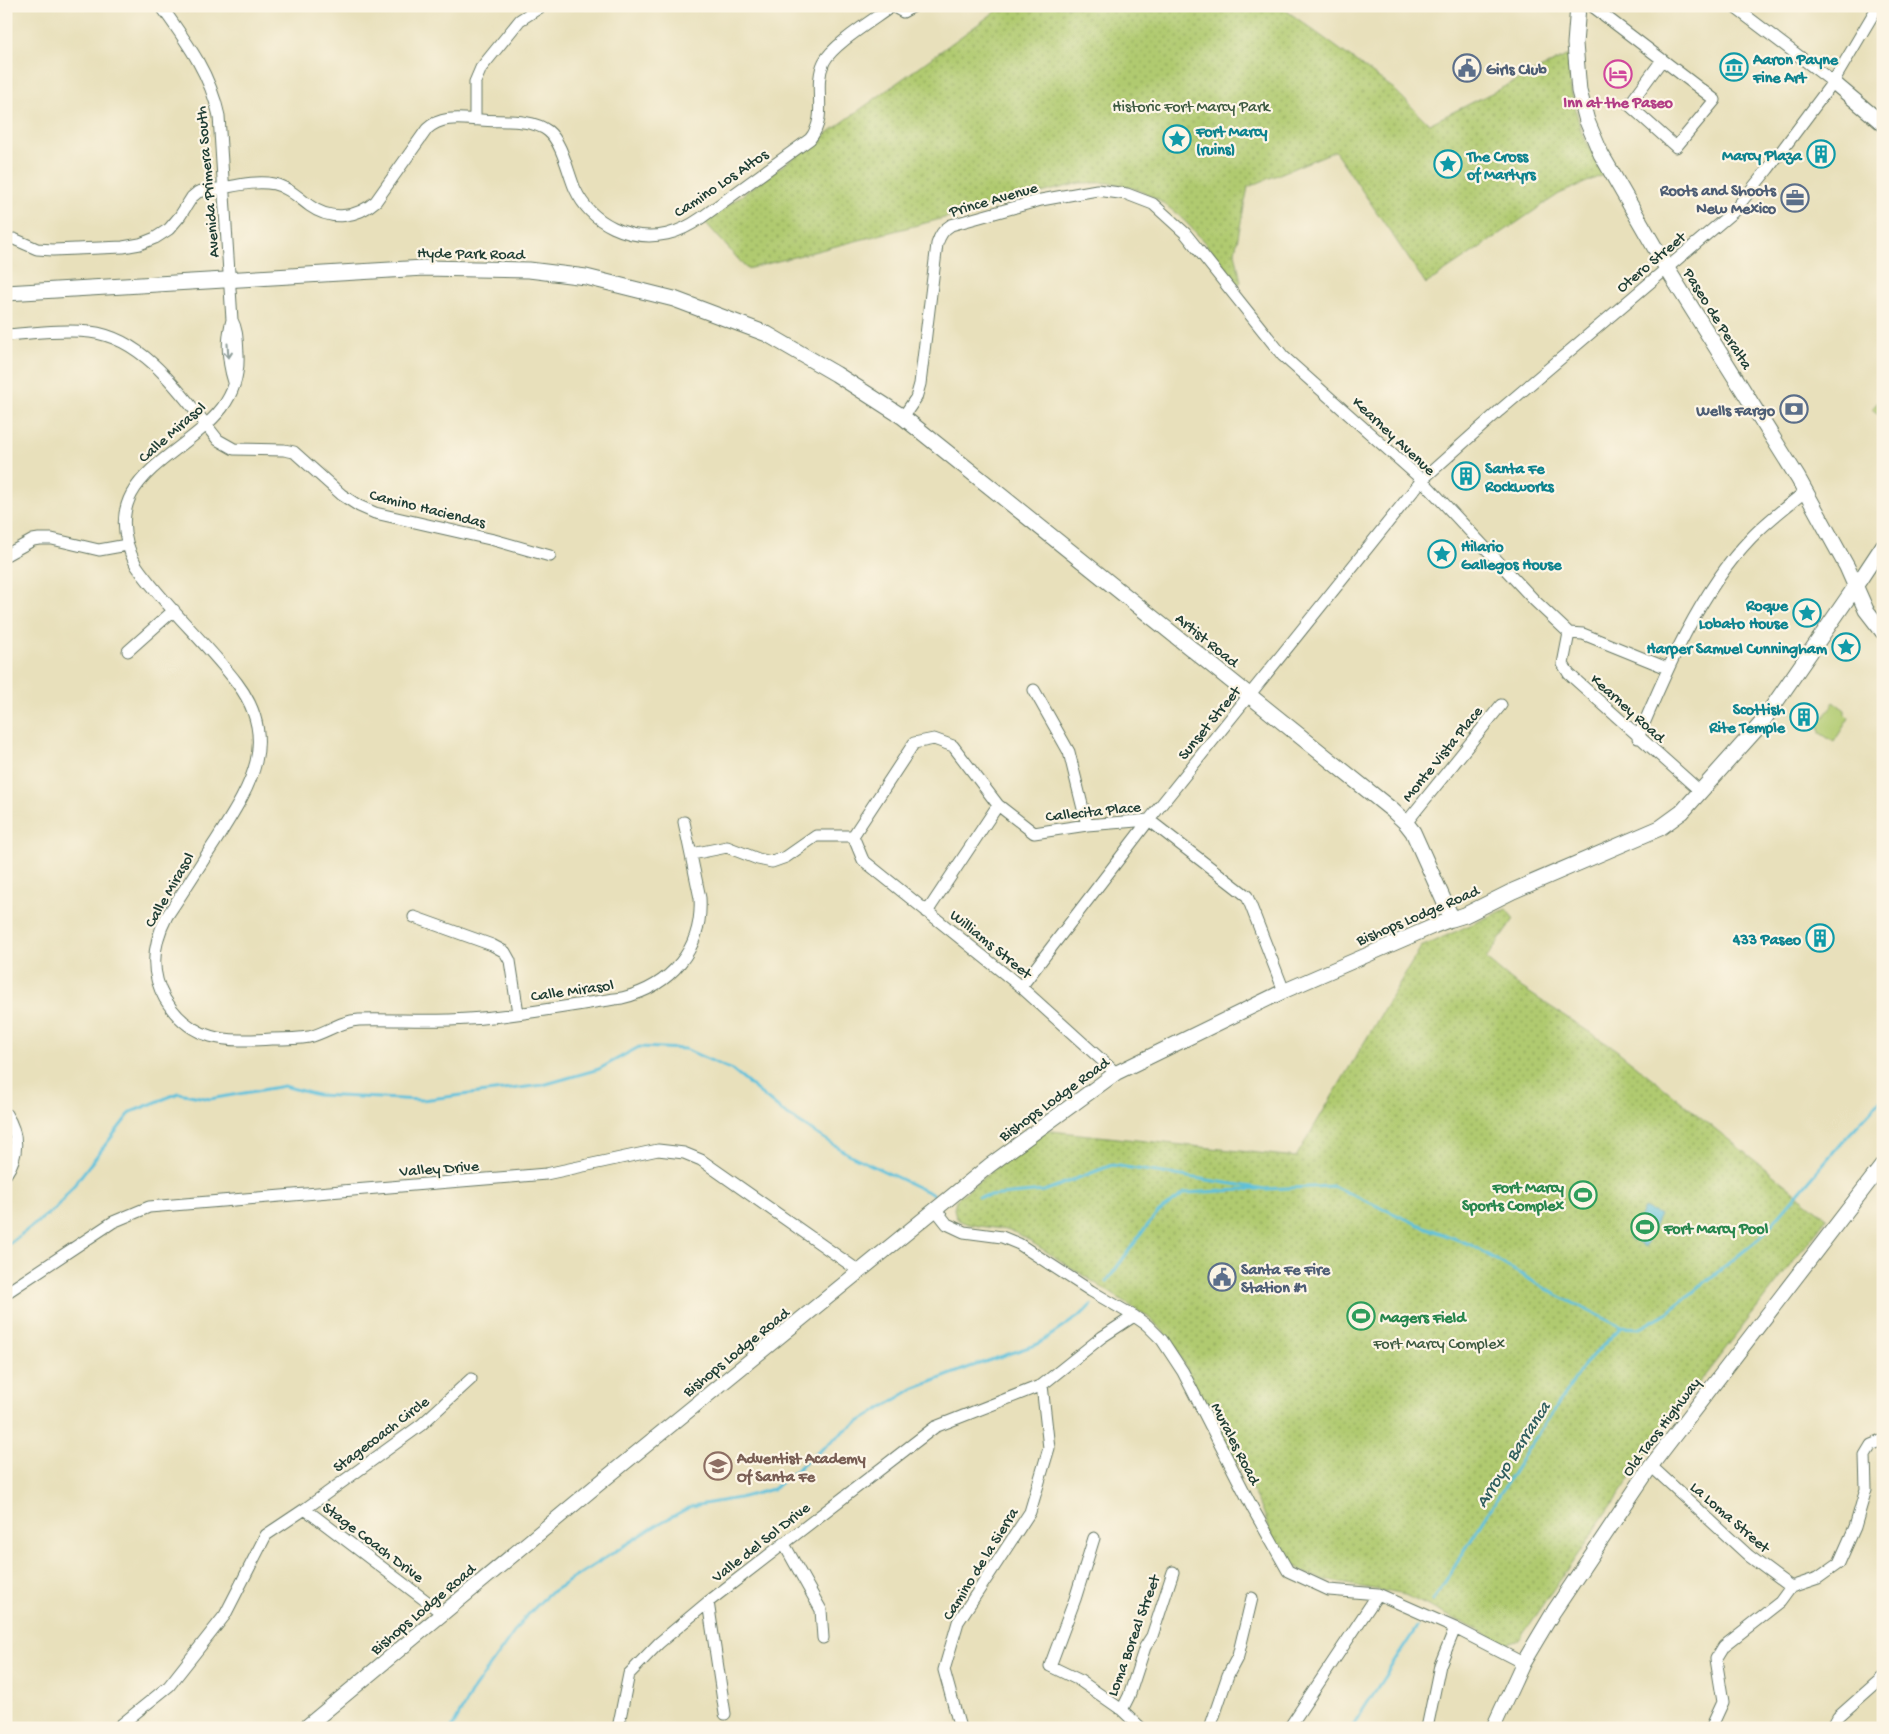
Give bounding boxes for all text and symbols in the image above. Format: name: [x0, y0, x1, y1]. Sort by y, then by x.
museum icon: Aaron Payne Fine Art: [1719, 52, 1749, 82]
place label: Aaron Payne Fine Art: [1752, 52, 1839, 89]
public building icon: Girls Club: [1452, 53, 1482, 83]
hotel icon: Inn at the Paseo: [1603, 59, 1633, 89]
place label: Girls Club: [1486, 62, 1547, 81]
place label: Inn at the Paseo: [1563, 95, 1673, 114]
park label: Historic Fort Marcy Park: [1112, 99, 1272, 118]
street label: Avenida Primera South: [193, 105, 226, 258]
place icon: Fort Marcy (ruins): [1162, 124, 1192, 154]
place label: Fort Marcy (ruins): [1195, 124, 1268, 161]
building icon: Marcy Plaza: [1806, 139, 1836, 169]
street label: Camino Los Altos: [671, 146, 774, 223]
place label: Marcy Plaza: [1722, 148, 1803, 167]
place icon: The Cross of Martyrs: [1433, 149, 1463, 179]
place label: The Cross of Martyrs: [1465, 149, 1537, 186]
street label: Prince Avenue: [947, 179, 1041, 223]
place label: Roots and Shoots New Mexico: [1659, 183, 1777, 220]
office icon: Roots and Shoots New Mexico: [1780, 183, 1810, 213]
street label: Otero Street: [1614, 228, 1692, 298]
street label: Hyde Park Road: [417, 245, 527, 266]
street label: Paseo de Peralta: [1677, 265, 1755, 375]
one-way arrow: [223, 343, 233, 359]
street label: Kearney Avenue: [1347, 394, 1439, 482]
bank icon: Wells Fargo: [1779, 394, 1809, 424]
street label: Calle Mirasol: [136, 399, 211, 468]
place label: Wells Fargo: [1695, 403, 1776, 422]
building icon: Santa Fe Rockworks: [1451, 461, 1481, 491]
place label: Santa Fe Rockworks: [1484, 461, 1555, 498]
street label: Camino Haciendas: [367, 487, 488, 534]
place icon: Hilario Gallegos House: [1427, 539, 1457, 569]
place label: Hilario Gallegos House: [1461, 539, 1562, 576]
place label: Roque Lobato House: [1699, 598, 1789, 635]
place icon: Roque Lobato House: [1792, 598, 1822, 628]
street label: Artist Road: [1170, 610, 1243, 674]
place icon: Harper Samuel Cunningham: [1831, 632, 1861, 662]
place label: Harper Samuel Cunningham: [1647, 641, 1828, 660]
street label: Kearney Road: [1585, 671, 1669, 749]
street label: Sunset Street: [1175, 682, 1247, 765]
place label: Scottish Rite Temple: [1708, 702, 1786, 739]
building icon: Scottish Rite Temple: [1789, 702, 1819, 732]
street label: Monte Vista Place: [1399, 703, 1489, 807]
street label: Callecita Place: [1045, 799, 1143, 828]
street label: Calle Mirasol: [142, 850, 200, 932]
street label: Bishops Lodge Road: [1353, 882, 1484, 952]
street label: Williams Street: [945, 907, 1036, 986]
building icon: 433 Paseo: [1805, 923, 1835, 953]
place label: 433 Paseo: [1732, 932, 1802, 951]
street label: Calle Mirasol: [530, 977, 615, 1008]
street label: Bishops Lodge Road: [995, 1054, 1115, 1148]
street label: Valley Drive: [398, 1158, 480, 1183]
place label: Fort Marcy Sports Complex: [1462, 1180, 1565, 1217]
sports icon: Fort Marcy Sports Complex: [1568, 1180, 1598, 1210]
sports icon: Fort Marcy Pool: [1630, 1212, 1660, 1242]
place label: Fort Marcy Pool: [1663, 1221, 1769, 1240]
public building icon: Santa Fe Fire Station #1: [1207, 1262, 1237, 1292]
place label: Santa Fe Fire Station #1: [1241, 1262, 1331, 1299]
sports icon: Magers Field: [1346, 1301, 1376, 1331]
street label: Bishops Lodge Road: [679, 1304, 796, 1403]
place label: Magers Field: [1380, 1310, 1467, 1329]
park label: Fort Marcy Complex: [1372, 1336, 1505, 1355]
street label: Old Taos Highway: [1619, 1375, 1706, 1481]
street label: Stagecoach Circle: [330, 1393, 435, 1478]
water label: Arroyo Barranca: [1472, 1398, 1557, 1512]
street label: Murales Road: [1205, 1400, 1263, 1490]
school or university icon: Adventist Academy Of Santa Fe: [703, 1451, 733, 1481]
place label: Adventist Academy Of Santa Fe: [736, 1451, 866, 1488]
street label: La Loma Street: [1685, 1479, 1774, 1559]
street label: Stage Coach Drive: [317, 1499, 427, 1589]
street label: Valle del Sol Drive: [708, 1499, 816, 1589]
street label: Camino de la Sierra: [940, 1504, 1025, 1625]
street label: Bishops Lodge Road: [367, 1560, 482, 1661]
street label: Loma Boreal Street: [1105, 1572, 1167, 1699]

